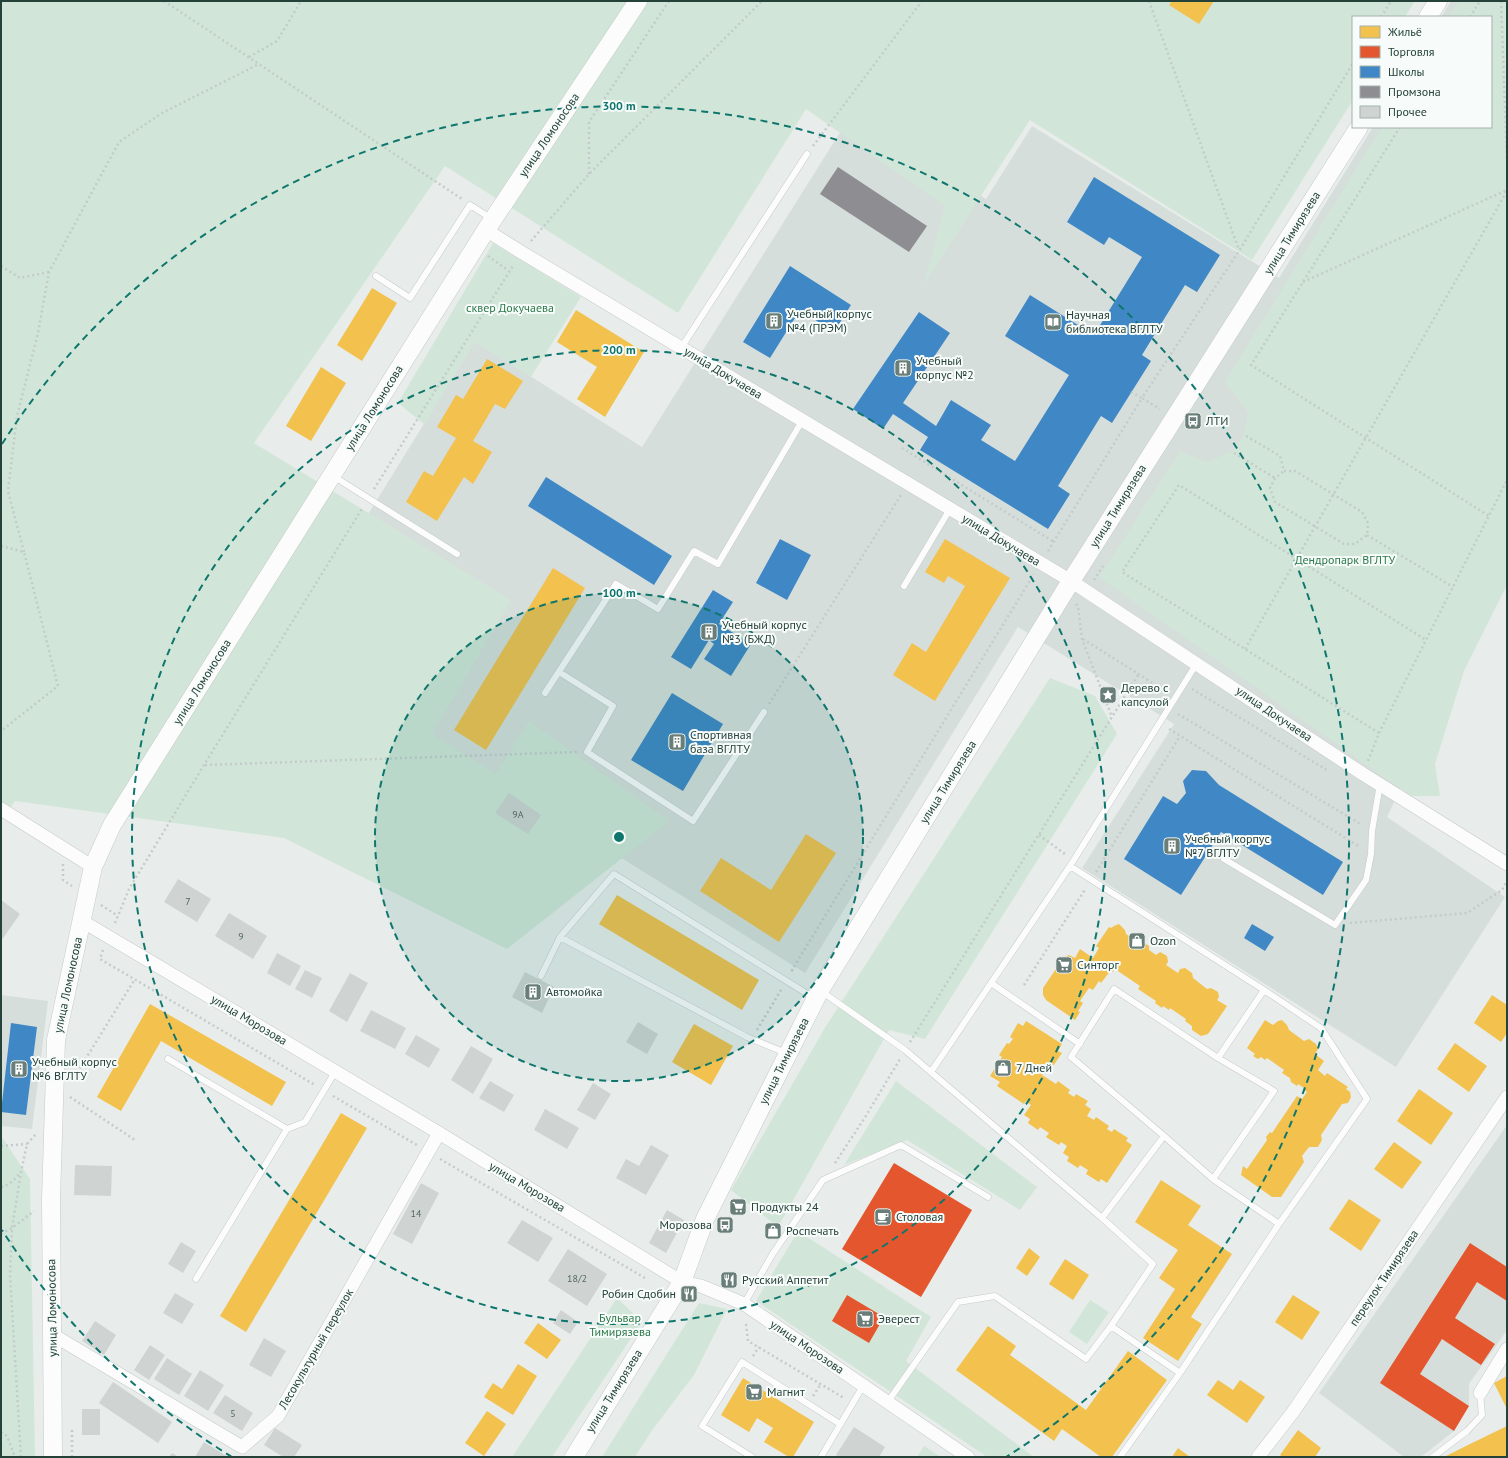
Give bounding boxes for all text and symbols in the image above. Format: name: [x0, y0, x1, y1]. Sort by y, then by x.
legend: [1352, 16, 1492, 128]
text: Жильё: [1387, 24, 1422, 39]
text: Торговля: [1388, 44, 1434, 59]
text: Школы: [1388, 64, 1424, 79]
text: Промзона: [1388, 84, 1441, 99]
street label: улица Ломоносова: [515, 90, 582, 180]
text: 300 m: [602, 98, 636, 113]
text: Прочее: [1388, 104, 1427, 119]
street label: улица Тимирязева: [1260, 188, 1323, 277]
park label: сквер Докучаева: [466, 300, 554, 315]
place label: Учебный корпус №4 (ПРЭМ): [787, 306, 872, 335]
place label: Научная библиотека ВГЛТУ: [1066, 307, 1163, 336]
building icon: Учебный корпус №4 (ПРЭМ): [764, 311, 784, 331]
library icon: Научная библиотека ВГЛТУ: [1043, 312, 1063, 332]
text: 200 m: [602, 342, 636, 357]
street label: улица Докучаева: [681, 343, 765, 402]
place label: Учебный корпус №2: [916, 353, 974, 382]
building icon: Учебный корпус №2: [893, 358, 913, 378]
street label: улица Ломоносова: [341, 362, 406, 453]
bus stop icon: ЛТИ: [1183, 411, 1203, 431]
place label: ЛТИ: [1205, 413, 1228, 428]
street label: улица Тимирязева: [1086, 461, 1149, 550]
street label: улица Докучаева: [959, 510, 1043, 569]
park label: Дендропарк ВГЛТУ: [1295, 552, 1396, 567]
text: 100 m: [602, 585, 636, 600]
place label: Учебный корпус №3 (БЖД): [722, 617, 807, 646]
building icon: Учебный корпус №3 (БЖД): [699, 622, 719, 642]
street label: улица Ломоносова: [169, 636, 234, 727]
place label: Дерево с капсулой: [1121, 680, 1169, 709]
street label: улица Докучаева: [1233, 683, 1315, 745]
place icon: Дерево с капсулой: [1098, 685, 1118, 705]
place label: Спортивная база ВГЛТУ: [690, 727, 751, 756]
building icon: Спортивная база ВГЛТУ: [667, 732, 687, 752]
street label: улица Тимирязева: [916, 737, 979, 826]
house number: 9А: [512, 808, 524, 821]
centre of rings: [612, 830, 626, 844]
place label: Учебный корпус №7 ВГЛТУ: [1185, 831, 1270, 860]
building icon: Учебный корпус №7 ВГЛТУ: [1162, 836, 1182, 856]
house number: 7: [185, 895, 191, 908]
house number: 9: [238, 930, 244, 943]
shop icon: Ozon: [1127, 931, 1147, 951]
place label: Ozon: [1150, 933, 1176, 948]
street label: улица Ломоносова: [50, 935, 85, 1034]
supermarket icon: Синторг: [1054, 955, 1074, 975]
place label: Синторг: [1077, 957, 1119, 972]
building icon: Автомойка: [523, 982, 543, 1002]
place label: Автомойка: [546, 984, 602, 999]
street label: улица Морозова: [208, 991, 290, 1048]
street label: улица Тимирязева: [755, 1015, 812, 1107]
place label: Учебный корпус №6 ВГЛТУ: [32, 1054, 117, 1083]
shop icon: 7 Дней: [993, 1058, 1013, 1078]
building icon: Учебный корпус №6 ВГЛТУ: [9, 1059, 29, 1079]
place label: 7 Дней: [1016, 1060, 1052, 1075]
street label: улица Морозова: [486, 1158, 568, 1215]
supermarket icon: Продукты 24: [728, 1197, 748, 1217]
place label: Продукты 24: [751, 1199, 819, 1214]
house number: 14: [411, 1207, 422, 1220]
cafe icon: Столовая: [873, 1207, 893, 1227]
place label: Столовая: [896, 1209, 943, 1224]
bus stop icon: Морозова: [715, 1215, 735, 1235]
place label: Морозова: [659, 1217, 712, 1232]
shop icon: Роспечать: [763, 1221, 783, 1241]
place label: Роспечать: [786, 1223, 839, 1238]
street label: переулок Тимирязева: [1346, 1227, 1421, 1329]
street label: улица Ломоносова: [43, 1259, 60, 1357]
restaurant icon: Русский Аппетит: [719, 1270, 739, 1290]
house number: 18/2: [567, 1272, 587, 1285]
place label: Русский Аппетит: [742, 1272, 829, 1287]
restaurant icon: Робин Сдобин: [679, 1284, 699, 1304]
street label: Лесокультурный переулок: [274, 1285, 356, 1413]
place label: Робин Сдобин: [602, 1286, 676, 1301]
supermarket icon: Эверест: [855, 1309, 875, 1329]
park label: Бульвар Тимирязева: [589, 1310, 651, 1339]
place label: Эверест: [878, 1311, 920, 1326]
street label: улица Морозова: [767, 1316, 847, 1377]
street label: улица Тимирязева: [582, 1346, 645, 1435]
supermarket icon: Магнит: [744, 1382, 764, 1402]
place label: Магнит: [767, 1384, 805, 1399]
house number: 5: [230, 1407, 236, 1420]

